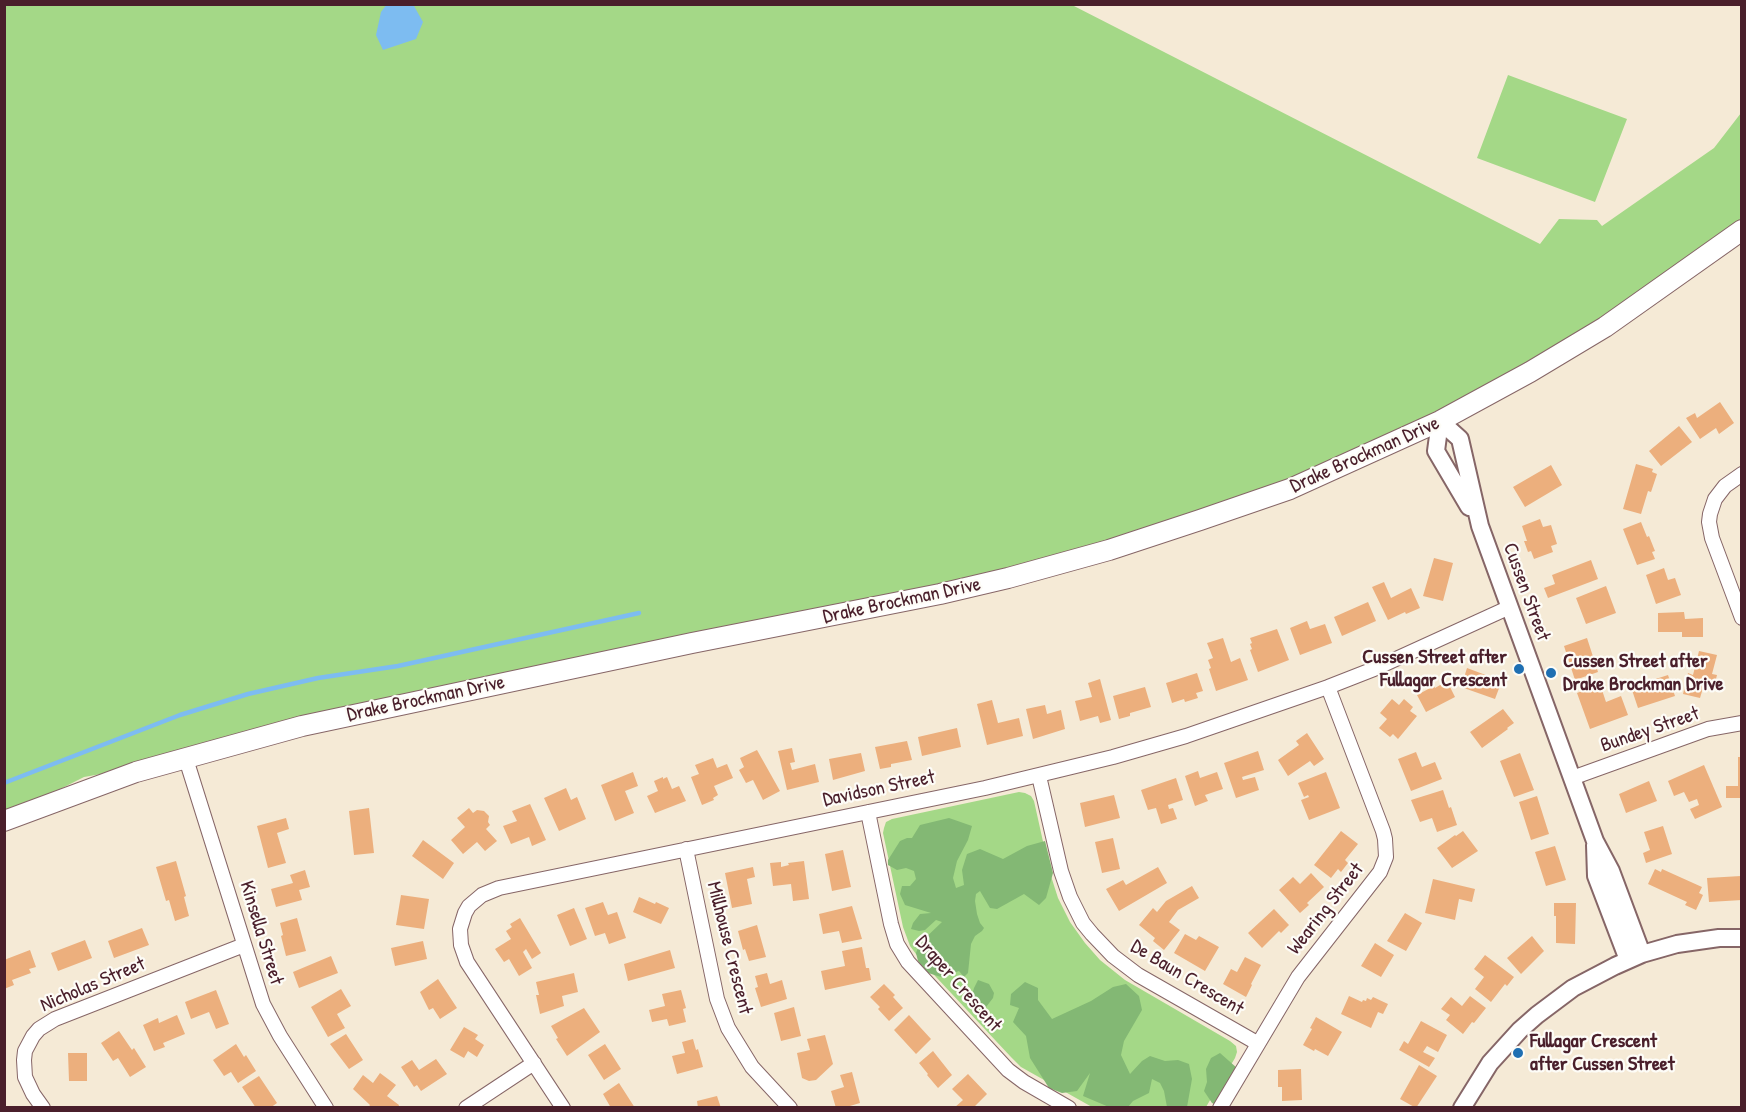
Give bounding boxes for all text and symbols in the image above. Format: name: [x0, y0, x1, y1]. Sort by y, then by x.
street label: Drake Brockman Drive: [1287, 411, 1443, 499]
street label: Cussen Street: [1497, 540, 1555, 644]
street label: Drake Brockman Drive: [821, 573, 983, 629]
place label: Cussen Street after Fullagar Crescent: [1362, 646, 1507, 693]
place label: Cussen Street after Drake Brockman Drive: [1563, 650, 1724, 697]
marker: Cussen Street after Fullagar Crescent: [1512, 662, 1526, 676]
marker: Cussen Street after Drake Brockman Drive: [1544, 666, 1558, 680]
street label: Drake Brockman Drive: [345, 671, 507, 727]
street label: Bundey Street: [1598, 702, 1702, 758]
street label: Davidson Street: [821, 765, 937, 813]
street label: Wearing Street: [1283, 859, 1369, 959]
street label: Kinsella Street: [234, 878, 288, 988]
street label: Millhouse Crescent: [701, 879, 757, 1017]
street label: Draper Crescent: [910, 931, 1006, 1037]
street label: De Baun Crescent: [1126, 935, 1248, 1021]
street label: Nicholas Street: [37, 952, 149, 1018]
place label: Fullagar Crescent after Cussen Street: [1530, 1030, 1675, 1077]
marker: Fullagar Crescent after Cussen Street: [1511, 1046, 1525, 1060]

